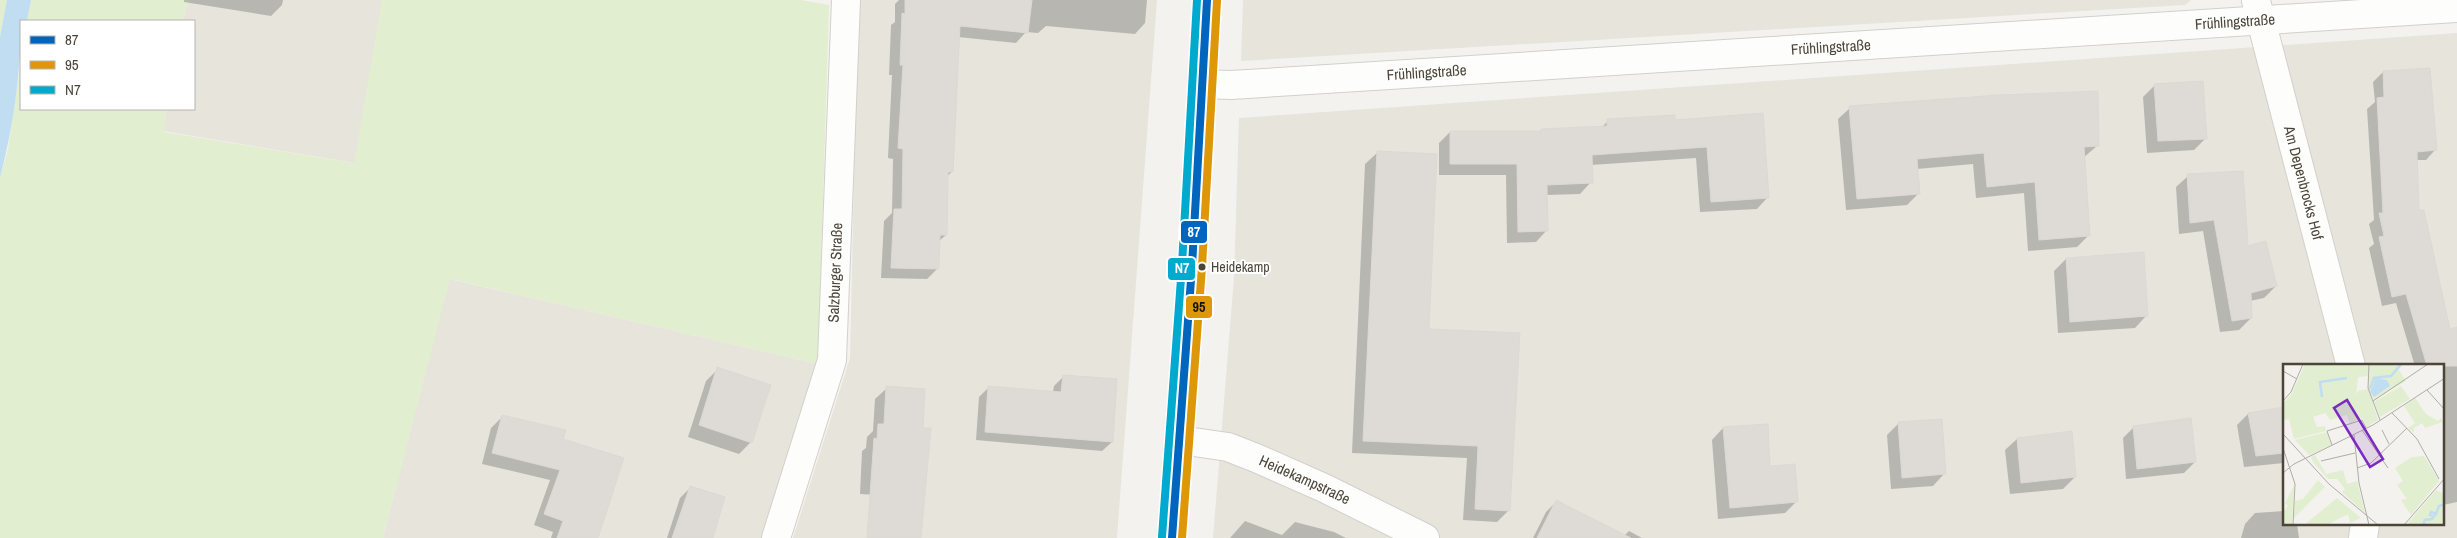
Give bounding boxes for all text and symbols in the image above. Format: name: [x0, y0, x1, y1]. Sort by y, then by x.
street label: Frühlingstraße: [2194, 8, 2276, 34]
legend: [20, 20, 195, 110]
text: 87: [65, 29, 79, 50]
street label: Frühlingstraße: [1790, 34, 1872, 60]
text: 95: [65, 54, 79, 75]
street label: Frühlingstraße: [1386, 59, 1467, 85]
text: N7: [65, 79, 81, 100]
street label: Am Depenbrocks Hof: [2279, 123, 2329, 243]
line badge: 87: [1180, 220, 1208, 244]
street label: Salzburger Straße: [822, 222, 847, 323]
text: 87: [1188, 223, 1201, 241]
line badge: N7: [1167, 257, 1196, 281]
place label: Heidekamp: [1211, 258, 1270, 276]
text: N7: [1175, 259, 1190, 277]
marker: Heidekamp: [1197, 262, 1207, 272]
line badge: 95: [1185, 295, 1213, 319]
text: 95: [1193, 298, 1206, 316]
inset map: [2283, 364, 2444, 526]
street label: Heidekampstraße: [1256, 450, 1354, 509]

